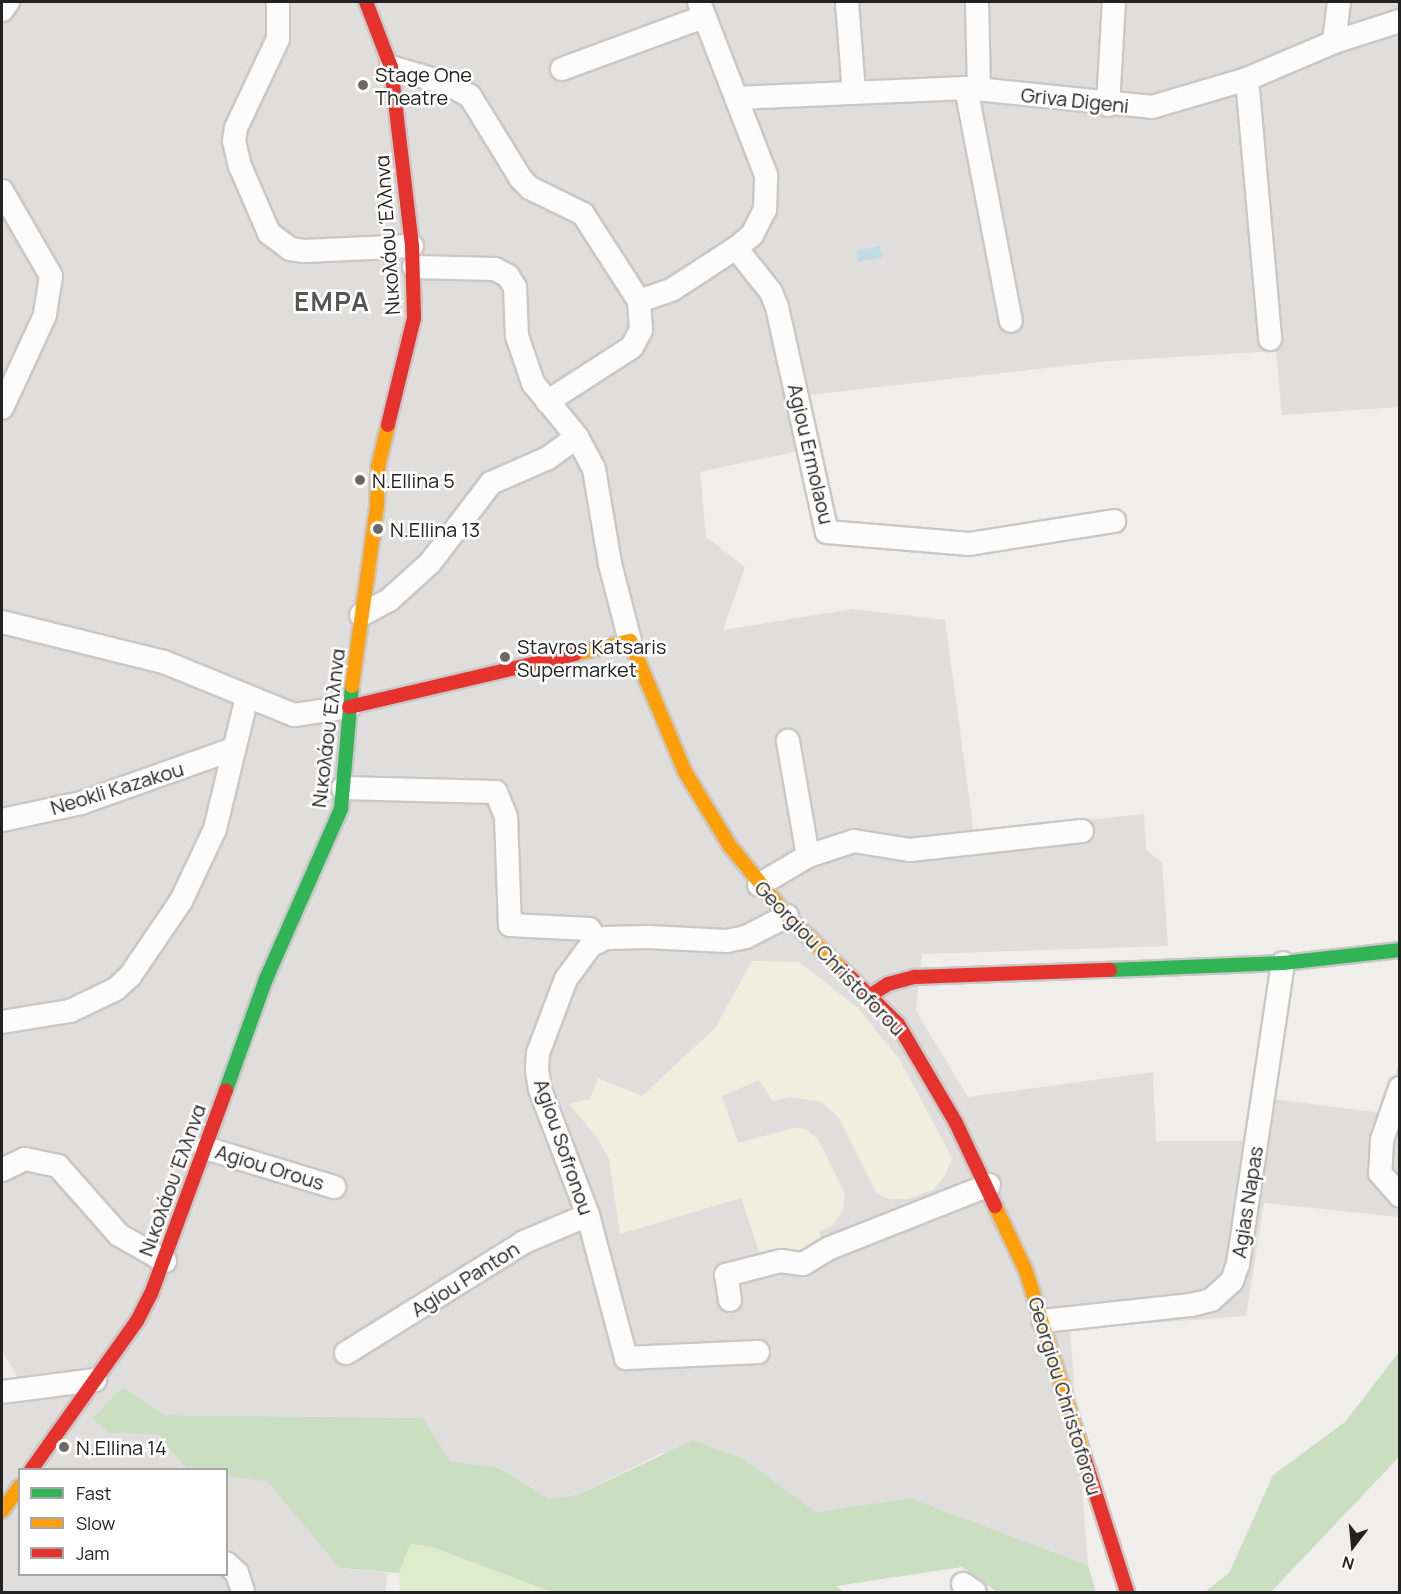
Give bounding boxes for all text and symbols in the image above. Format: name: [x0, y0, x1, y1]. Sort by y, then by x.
place label: Stage One Theatre: [375, 62, 472, 109]
marker: Stage One Theatre: [356, 78, 370, 92]
street label: Griva Digeni: [1020, 82, 1130, 118]
street label: Νικολάου Έλληνα: [369, 154, 405, 316]
district label: EMPA: [294, 286, 370, 318]
street label: Agiou Ermolaou: [783, 381, 839, 527]
place label: N.Ellina 5: [372, 468, 455, 492]
marker: N.Ellina 5: [353, 473, 367, 487]
place label: N.Ellina 13: [390, 517, 480, 541]
marker: N.Ellina 13: [371, 522, 385, 536]
place label: Stavros Katsaris Supermarket: [517, 634, 666, 681]
street label: Νικολάου Έλληνα: [306, 647, 350, 809]
marker: Stavros Katsaris Supermarket: [498, 650, 512, 664]
street label: Neokli Kazakou: [48, 756, 186, 820]
street label: Georgiou Christoforou: [750, 876, 910, 1040]
street label: Agiou Sofronou: [529, 1076, 599, 1218]
street label: Νικολάου Έλληνα: [133, 1101, 211, 1259]
street label: Agiou Orous: [213, 1139, 327, 1195]
street label: Agias Napas: [1226, 1144, 1268, 1260]
street label: Agiou Panton: [407, 1236, 523, 1322]
street label: Georgiou Christoforou: [1023, 1294, 1107, 1498]
place label: N.Ellina 14: [76, 1435, 167, 1459]
marker: N.Ellina 14: [57, 1440, 71, 1454]
legend: [18, 1468, 228, 1576]
text: Fast: [76, 1481, 111, 1505]
text: Slow: [76, 1511, 115, 1535]
north arrow: [1323, 1516, 1383, 1576]
text: Jam: [76, 1541, 110, 1565]
text: N: [1339, 1551, 1357, 1575]

